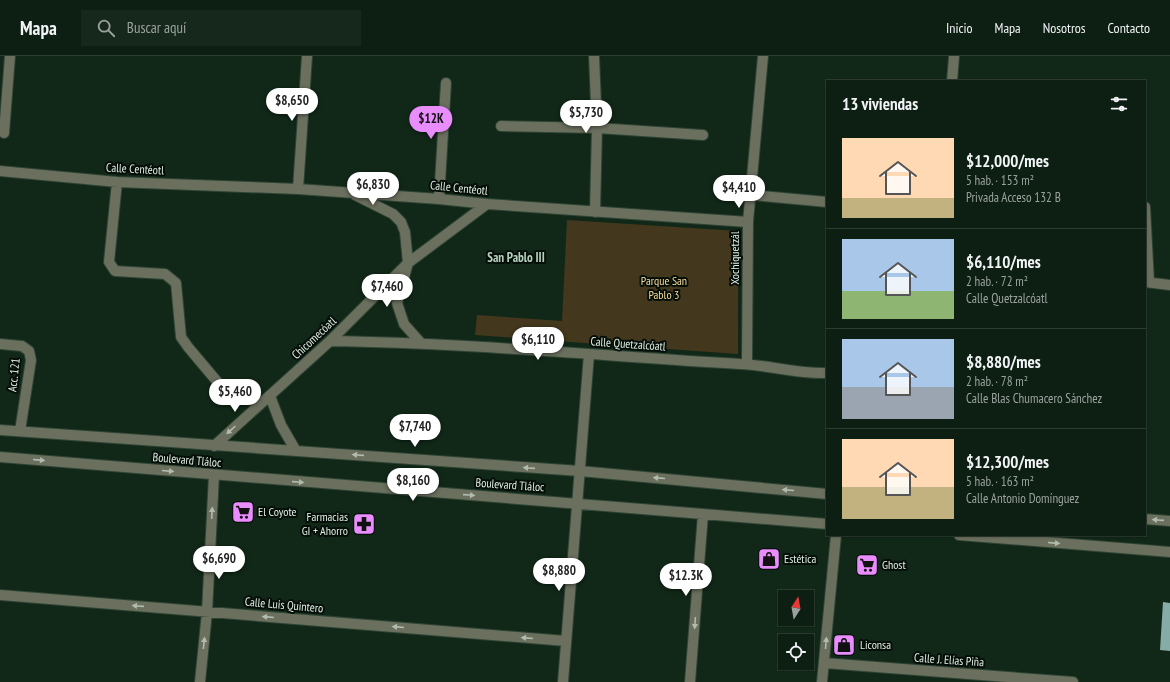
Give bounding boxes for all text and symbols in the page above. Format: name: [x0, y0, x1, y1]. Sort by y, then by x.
search box: [81, 10, 361, 46]
text: Mapa: [20, 16, 57, 40]
icon: search: [95, 17, 117, 39]
text: Buscar aquí: [127, 18, 186, 37]
text: Inicio: [946, 19, 973, 37]
text: Mapa: [995, 19, 1021, 37]
text: Nosotros: [1043, 19, 1086, 37]
text: Contacto: [1108, 19, 1150, 37]
pin: $8,650: [259, 88, 325, 122]
text: $8,650: [275, 92, 309, 109]
text: 13 viviendas: [842, 93, 918, 115]
icon: filters: [1108, 93, 1130, 115]
pin: $5,730: [553, 100, 619, 134]
text: $5,730: [569, 104, 603, 121]
pin: $12K: [407, 106, 455, 140]
text: $12K: [418, 110, 444, 127]
text: $12,000/mes: [966, 150, 1049, 172]
icon: home: [874, 154, 922, 202]
street label: Calle Centéotl: [106, 159, 165, 178]
pin: $6,830: [340, 172, 406, 206]
text: 5 hab. · 153 m²: [966, 172, 1034, 189]
pin: $4,410: [706, 175, 772, 209]
text: $6,830: [356, 176, 390, 193]
street label: Calle Centéotl: [429, 177, 489, 198]
text: $4,410: [722, 179, 756, 196]
text: Privada Acceso 132 B: [966, 189, 1061, 206]
street label: Xochiquetzál: [727, 231, 742, 285]
district label: San Pablo III: [487, 249, 545, 266]
text: $6,110/mes: [966, 251, 1041, 273]
icon: home: [874, 255, 922, 303]
park label: Parque San Pablo 3: [641, 273, 687, 302]
text: 2 hab. · 72 m²: [966, 273, 1028, 290]
pin: $7,460: [354, 274, 420, 308]
text: $7,460: [371, 278, 403, 295]
text: Calle Quetzalcóatl: [966, 290, 1048, 307]
street label: Chicomecóatl: [288, 313, 339, 362]
pin: $6,110: [505, 327, 571, 361]
text: $6,110: [521, 331, 555, 348]
street label: Calle Quetzalcóatl: [590, 333, 666, 354]
text: $8,880/mes: [966, 351, 1041, 373]
icon: home: [874, 355, 922, 403]
street label: Acc. 121: [4, 357, 23, 393]
text: 2 hab. · 78 m²: [966, 373, 1028, 390]
pin: $5,460: [202, 379, 268, 413]
text: $5,460: [218, 383, 252, 400]
text: Calle Blas Chumacero Sánchez: [966, 390, 1102, 407]
pin: $7,740: [382, 414, 448, 448]
text: $7,740: [399, 418, 431, 435]
one-way arrow: [226, 426, 237, 435]
street label: Boulevard Tláloc: [152, 449, 223, 470]
text: $12,300/mes: [966, 451, 1049, 473]
one-way arrow: [352, 452, 364, 459]
icon: home: [874, 455, 922, 503]
one-way arrow: [33, 457, 45, 464]
one-way arrow: [523, 464, 535, 471]
one-way arrow: [162, 468, 174, 475]
pin: $8,160: [380, 468, 446, 502]
text: $8,160: [396, 472, 430, 489]
text: 5 hab. · 163 m²: [966, 473, 1034, 490]
street label: Boulevard Tláloc: [475, 475, 546, 494]
one-way arrow: [653, 475, 665, 481]
one-way arrow: [292, 478, 304, 485]
one-way arrow: [782, 487, 794, 494]
text: Calle Antonio Domínguez: [966, 490, 1079, 507]
one-way arrow: [463, 492, 475, 499]
supermarket icon: El Coyote: [230, 499, 256, 525]
place label: El Coyote: [258, 504, 297, 519]
one-way arrow: [208, 507, 215, 519]
place label: Farmacias GI + Ahorro: [302, 509, 348, 538]
pharmacy icon: Farmacias GI + Ahorro: [351, 511, 377, 537]
one-way arrow: [1151, 517, 1164, 524]
one-way arrow: [1048, 539, 1060, 546]
pin: $6,690: [186, 546, 252, 580]
shop icon: Estética: [756, 546, 782, 572]
text: $6,690: [202, 550, 236, 567]
place label: Estética: [784, 551, 817, 566]
supermarket icon: Ghost: [854, 552, 880, 578]
place label: Ghost: [882, 557, 906, 572]
pin: $8,880: [526, 558, 592, 592]
text: $8,880: [542, 562, 576, 579]
pin: $12.3K: [653, 563, 719, 597]
text: $12.3K: [669, 567, 703, 584]
north arrow: [778, 590, 814, 626]
map controls: [778, 590, 814, 670]
street label: Calle Luis Quintero: [244, 594, 324, 615]
one-way arrow: [132, 603, 144, 610]
one-way arrow: [262, 613, 274, 620]
one-way arrow: [691, 617, 698, 629]
one-way arrow: [392, 624, 404, 631]
shop icon: Liconsa: [831, 632, 857, 658]
one-way arrow: [521, 634, 533, 641]
button: locate: [778, 634, 814, 670]
one-way arrow: [200, 637, 207, 649]
one-way arrow: [822, 637, 829, 649]
place label: Liconsa: [860, 637, 891, 652]
street label: Calle J. Elías Piña: [914, 650, 985, 669]

